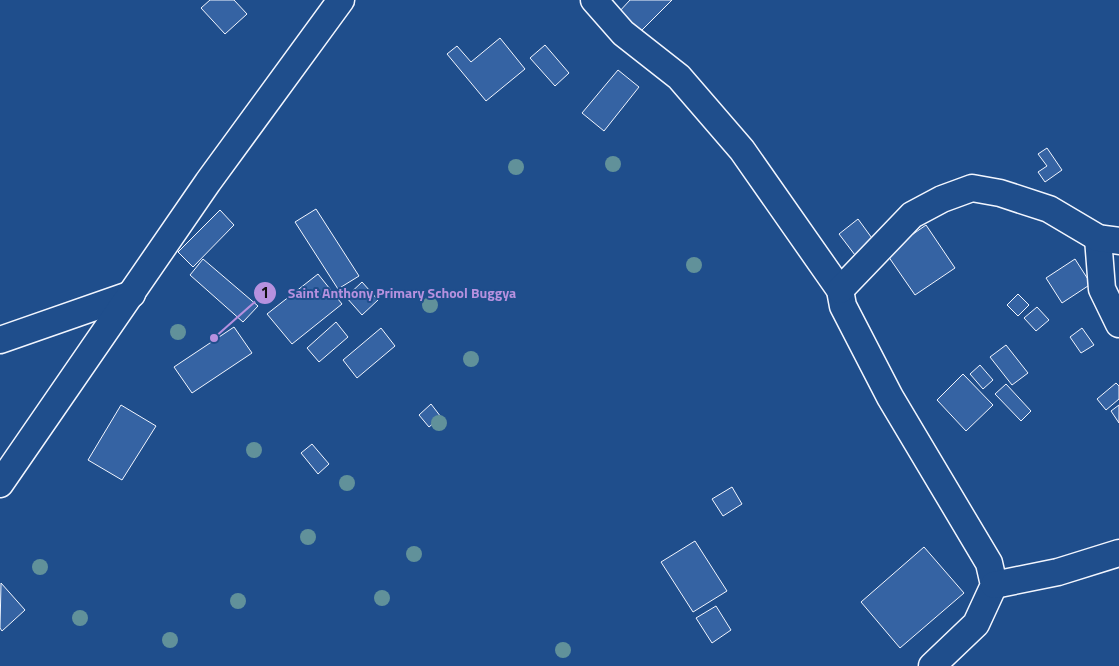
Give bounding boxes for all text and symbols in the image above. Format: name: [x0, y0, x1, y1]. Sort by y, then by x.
callout: Saint Anthony Primary School Buggya: [253, 279, 526, 308]
text: 1: [261, 281, 269, 304]
text: Saint Anthony Primary School Buggya: [288, 282, 516, 303]

